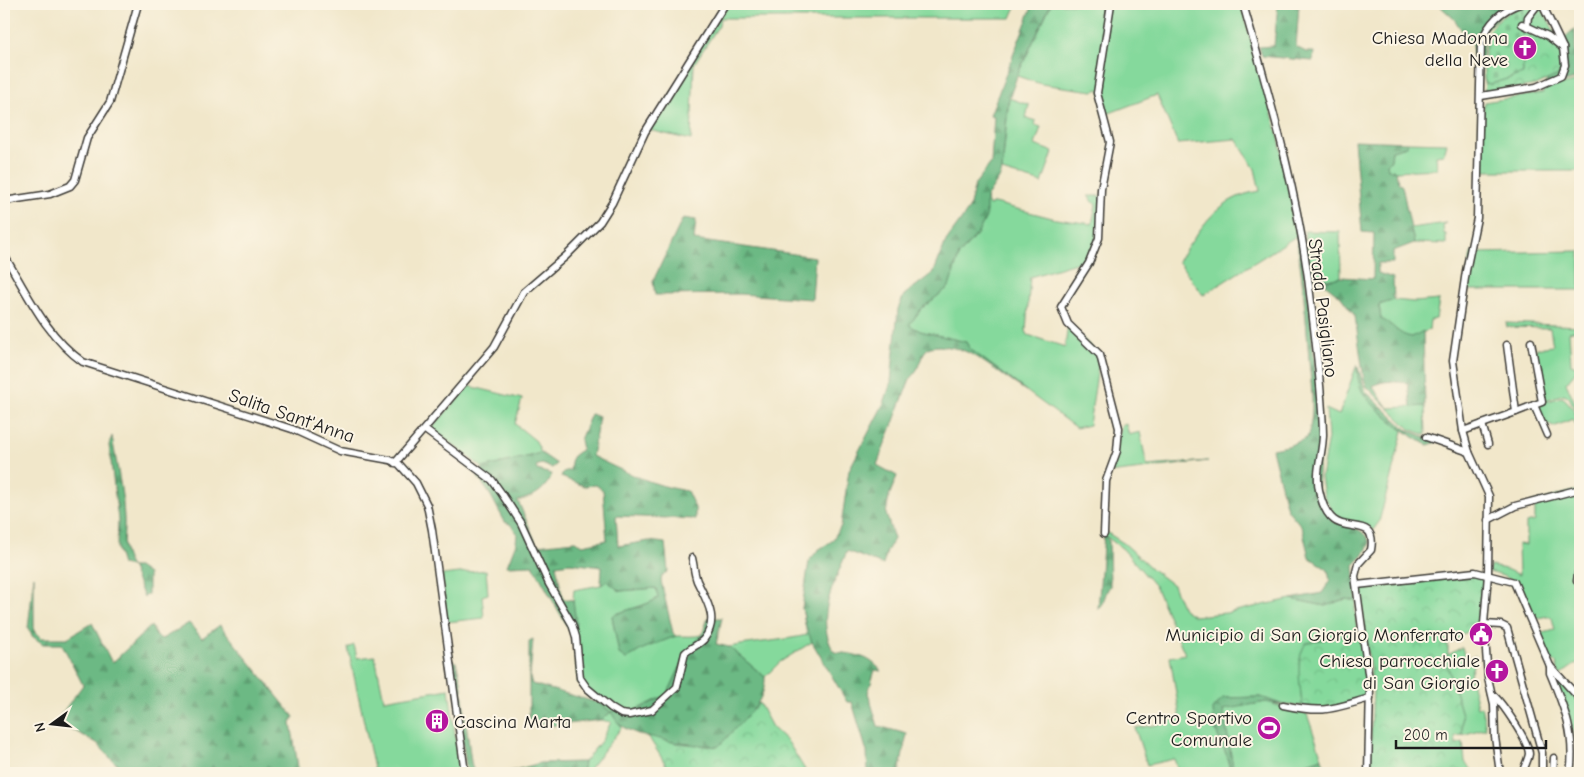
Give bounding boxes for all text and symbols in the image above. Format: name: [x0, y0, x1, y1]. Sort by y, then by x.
place label: Chiesa Madonna della Neve: [1372, 27, 1508, 71]
church icon: Chiesa Madonna della Neve: [1512, 35, 1538, 61]
street label: Strada Pasigliano: [1304, 237, 1342, 379]
street label: Salita Sant'Anna: [226, 384, 357, 448]
public building icon: Municipio di San Giorgio Monferrato: [1468, 621, 1494, 647]
place label: Municipio di San Giorgio Monferrato: [1165, 624, 1464, 646]
place label: Chiesa parrocchiale di San Giorgio: [1319, 650, 1480, 694]
church icon: Chiesa parrocchiale di San Giorgio: [1484, 658, 1510, 684]
north arrow: [28, 700, 78, 750]
place label: Centro Sportivo Comunale: [1126, 707, 1252, 751]
building icon: Cascina Marta: [424, 708, 450, 734]
place label: Cascina Marta: [454, 711, 571, 733]
sports icon: Centro Sportivo Comunale: [1256, 715, 1282, 741]
scale bar: [1396, 717, 1546, 749]
text: N: [31, 721, 49, 734]
text: 200 m: [1404, 726, 1448, 744]

